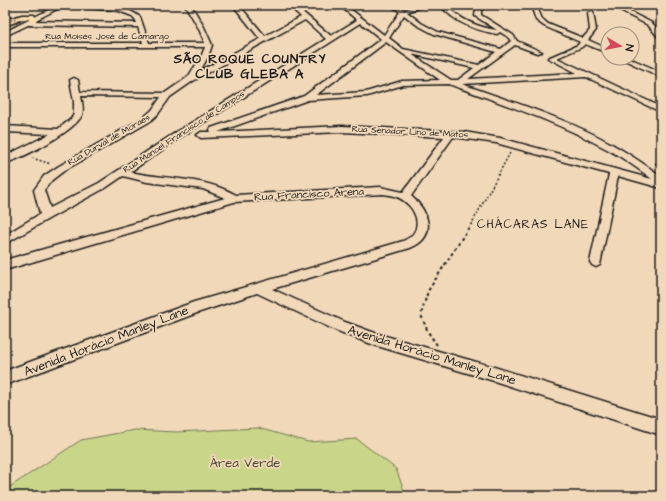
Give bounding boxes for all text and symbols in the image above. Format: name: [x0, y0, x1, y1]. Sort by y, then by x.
north arrow: [600, 26, 640, 66]
street label: Rua Moisés José de Camargo: [45, 30, 169, 43]
text: N: [621, 43, 637, 52]
district label: SÃO ROQUE COUNTRY CLUB GLEBA A: [173, 50, 326, 83]
street label: Rua Manoel Francisco de Campos: [121, 87, 248, 176]
street label: Rua Durval de Moraes: [65, 111, 153, 169]
street label: Rua Senador Lino de Matos: [352, 122, 469, 142]
street label: Rua Francisco Arena: [254, 184, 365, 204]
district label: CHÁCARAS LANE: [477, 216, 589, 233]
street label: Avenida Horácio Manley Lane: [21, 301, 191, 382]
street label: Avenida Horácio Manley Lane: [345, 321, 518, 390]
park label: Área Verde: [210, 454, 280, 472]

